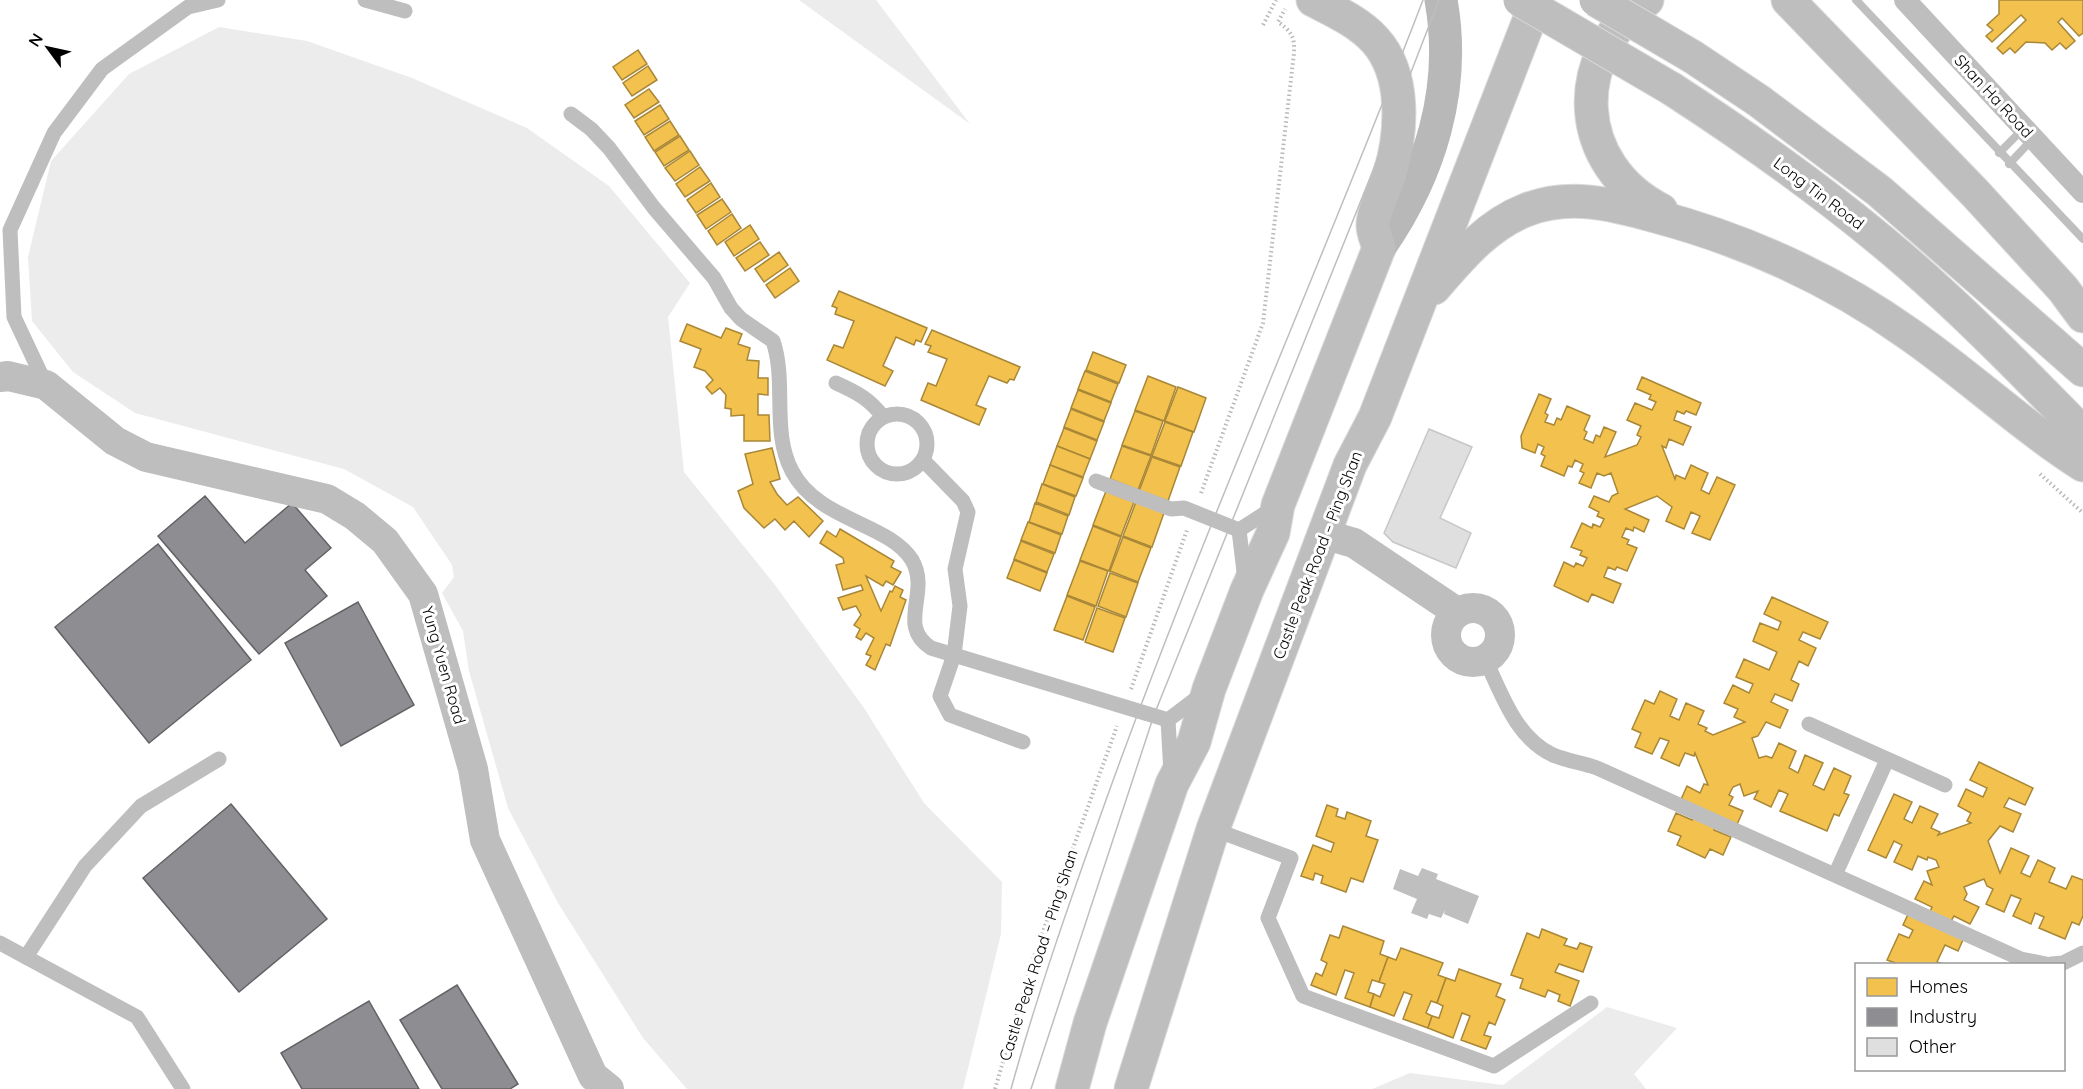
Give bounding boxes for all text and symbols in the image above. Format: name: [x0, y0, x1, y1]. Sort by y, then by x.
north arrow: [18, 18, 78, 78]
text: N: [24, 29, 47, 50]
street label: Shan Ha Road: [1950, 50, 2038, 142]
street label: Long Tin Road: [1770, 152, 1868, 234]
street label: Castle Peak Road – Ping Shan: [1268, 448, 1366, 662]
street label: Yung Yuen Road: [418, 604, 470, 726]
street label: Castle Peak Road – Ping Shan: [994, 847, 1082, 1063]
legend: [1855, 963, 2065, 1071]
text: Homes: [1909, 975, 1968, 998]
text: Industry: [1909, 1005, 1977, 1028]
text: Other: [1909, 1035, 1956, 1058]

